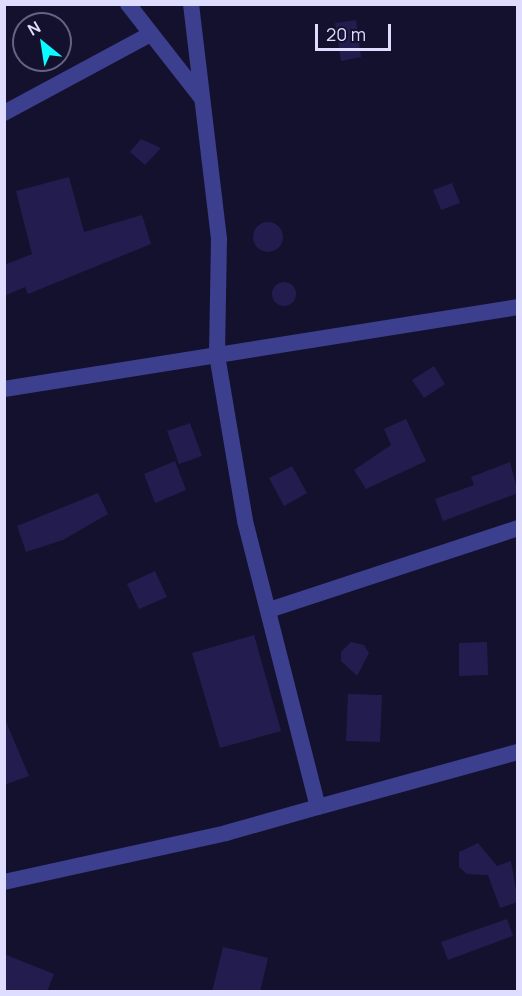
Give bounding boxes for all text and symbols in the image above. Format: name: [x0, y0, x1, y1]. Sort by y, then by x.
north arrow: [12, 12, 72, 72]
scale bar: [318, 12, 394, 50]
text: N: [24, 16, 44, 41]
text: 20 m: [326, 22, 366, 46]

